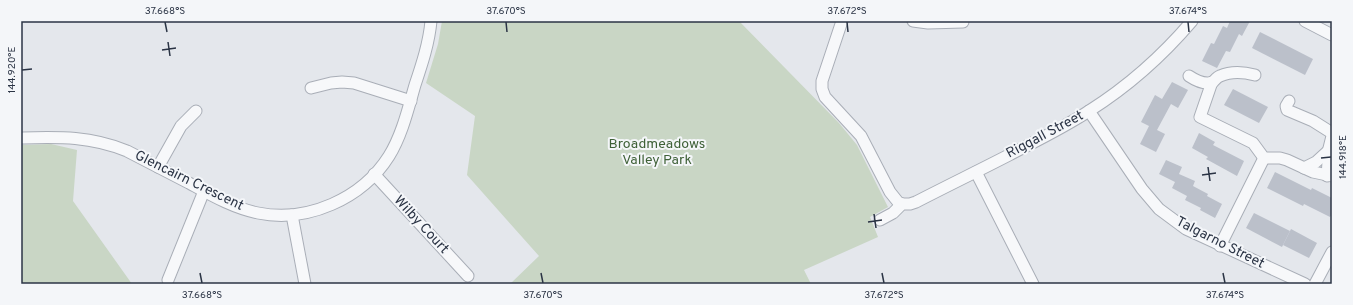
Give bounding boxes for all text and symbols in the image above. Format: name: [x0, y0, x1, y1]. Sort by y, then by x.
text: 37.668°S: [145, 5, 185, 18]
text: 37.670°S: [486, 5, 526, 18]
text: 37.672°S: [827, 5, 867, 18]
text: 37.674°S: [1169, 5, 1207, 18]
text: 144.920°E: [6, 47, 19, 93]
street label: Riggall Street: [1003, 107, 1087, 163]
text: 144.918°E: [1337, 135, 1350, 179]
park label: Broadmeadows Valley Park: [609, 136, 705, 169]
street label: Glencairn Crescent: [132, 147, 246, 215]
street label: Wilby Court: [390, 192, 452, 258]
street label: Talgarno Street: [1173, 213, 1267, 273]
text: 37.668°S: [182, 289, 222, 302]
text: 37.670°S: [523, 289, 563, 302]
text: 37.672°S: [864, 289, 904, 302]
text: 37.674°S: [1206, 289, 1244, 302]

